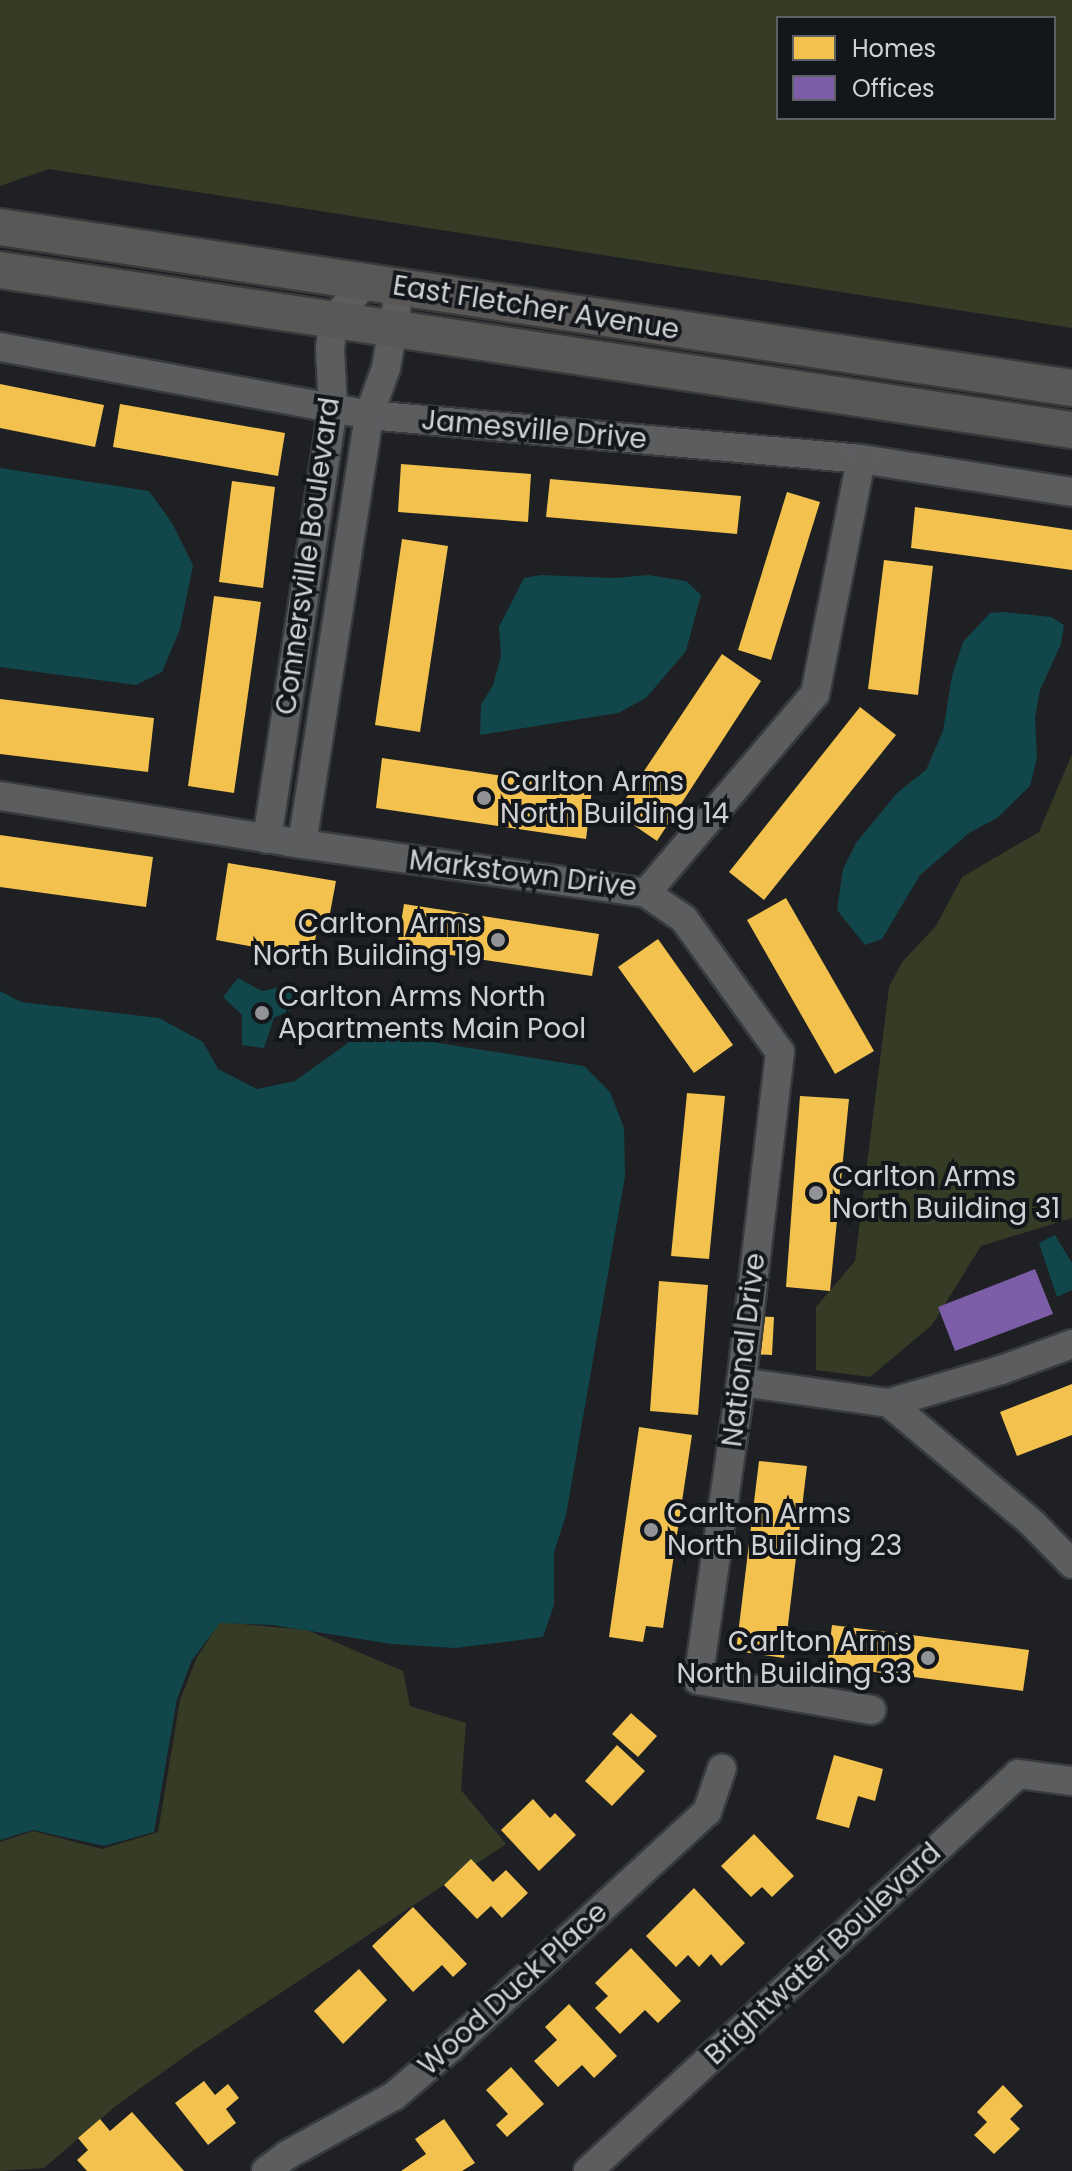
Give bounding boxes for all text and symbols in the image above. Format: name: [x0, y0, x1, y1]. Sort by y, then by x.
legend: [776, 16, 1056, 120]
text: Homes: [852, 32, 936, 65]
text: Offices: [852, 72, 935, 105]
street label: East Fletcher Avenue: [390, 269, 682, 347]
street label: Connersville Boulevard: [269, 395, 347, 717]
street label: Jamesville Drive: [420, 403, 648, 457]
place label: Carlton Arms North Building 14: [500, 765, 729, 831]
marker: Carlton Arms North Building 14: [475, 789, 493, 807]
street label: Markstown Drive: [407, 843, 639, 905]
place label: Carlton Arms North Building 19: [253, 907, 482, 973]
marker: Carlton Arms North Building 19: [489, 931, 507, 949]
place label: Carlton Arms North Apartments Main Pool: [278, 980, 586, 1046]
marker: Carlton Arms North Apartments Main Pool: [253, 1004, 271, 1022]
place label: Carlton Arms North Building 31: [832, 1160, 1060, 1226]
marker: Carlton Arms North Building 31: [807, 1184, 825, 1202]
street label: National Drive: [715, 1251, 773, 1449]
place label: Carlton Arms North Building 23: [667, 1497, 902, 1563]
marker: Carlton Arms North Building 23: [642, 1521, 660, 1539]
place label: Carlton Arms North Building 33: [676, 1625, 912, 1691]
marker: Carlton Arms North Building 33: [919, 1649, 937, 1667]
street label: Brightwater Boulevard: [698, 1836, 948, 2072]
street label: Wood Duck Place: [412, 1895, 614, 2083]

